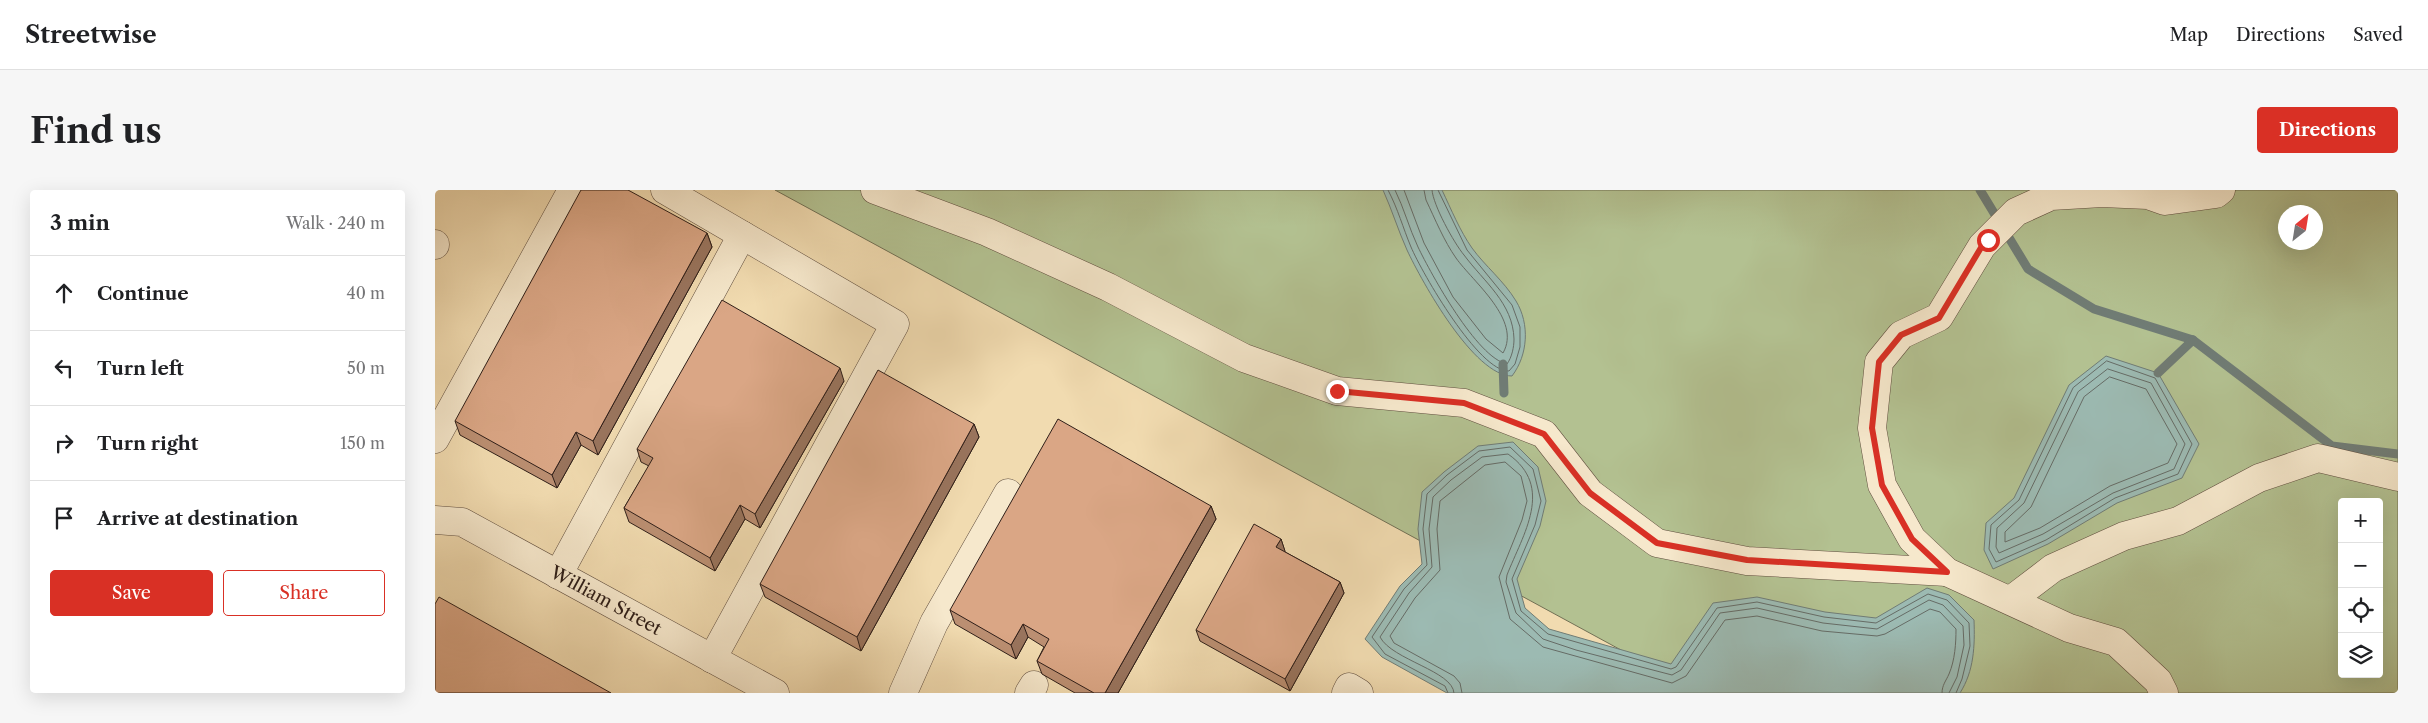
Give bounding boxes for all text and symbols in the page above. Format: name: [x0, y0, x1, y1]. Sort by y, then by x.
text: Streetwise: [25, 20, 157, 49]
text: Map: [2169, 24, 2208, 46]
text: Directions: [2236, 24, 2325, 46]
text: Saved: [2353, 24, 2403, 46]
button: Directions: [2257, 107, 2398, 153]
text: Find us: [30, 109, 162, 152]
north arrow: [2278, 205, 2323, 250]
text: 3 min: [50, 210, 110, 235]
text: Walk · 240 m: [286, 213, 385, 233]
route start: [1977, 229, 2000, 252]
icon: ahead: [50, 279, 78, 307]
text: Continue: [97, 282, 189, 305]
text: 40 m: [346, 283, 385, 303]
icon: left: [50, 354, 78, 382]
text: Turn left: [97, 357, 184, 380]
text: 50 m: [347, 358, 385, 378]
route end: [1326, 380, 1349, 403]
icon: right: [50, 429, 78, 457]
text: Turn right: [97, 432, 198, 455]
text: 150 m: [340, 433, 385, 453]
map controls: [2338, 498, 2383, 678]
button: +: [2338, 498, 2383, 543]
icon: arrive: [50, 504, 78, 532]
text: Arrive at destination: [97, 507, 298, 530]
button: −: [2338, 543, 2383, 588]
street label: William Street: [545, 561, 666, 640]
button: Save: [50, 570, 213, 616]
button: Share: [223, 570, 385, 616]
button: locate: [2338, 588, 2383, 633]
button: layers: [2338, 633, 2383, 678]

